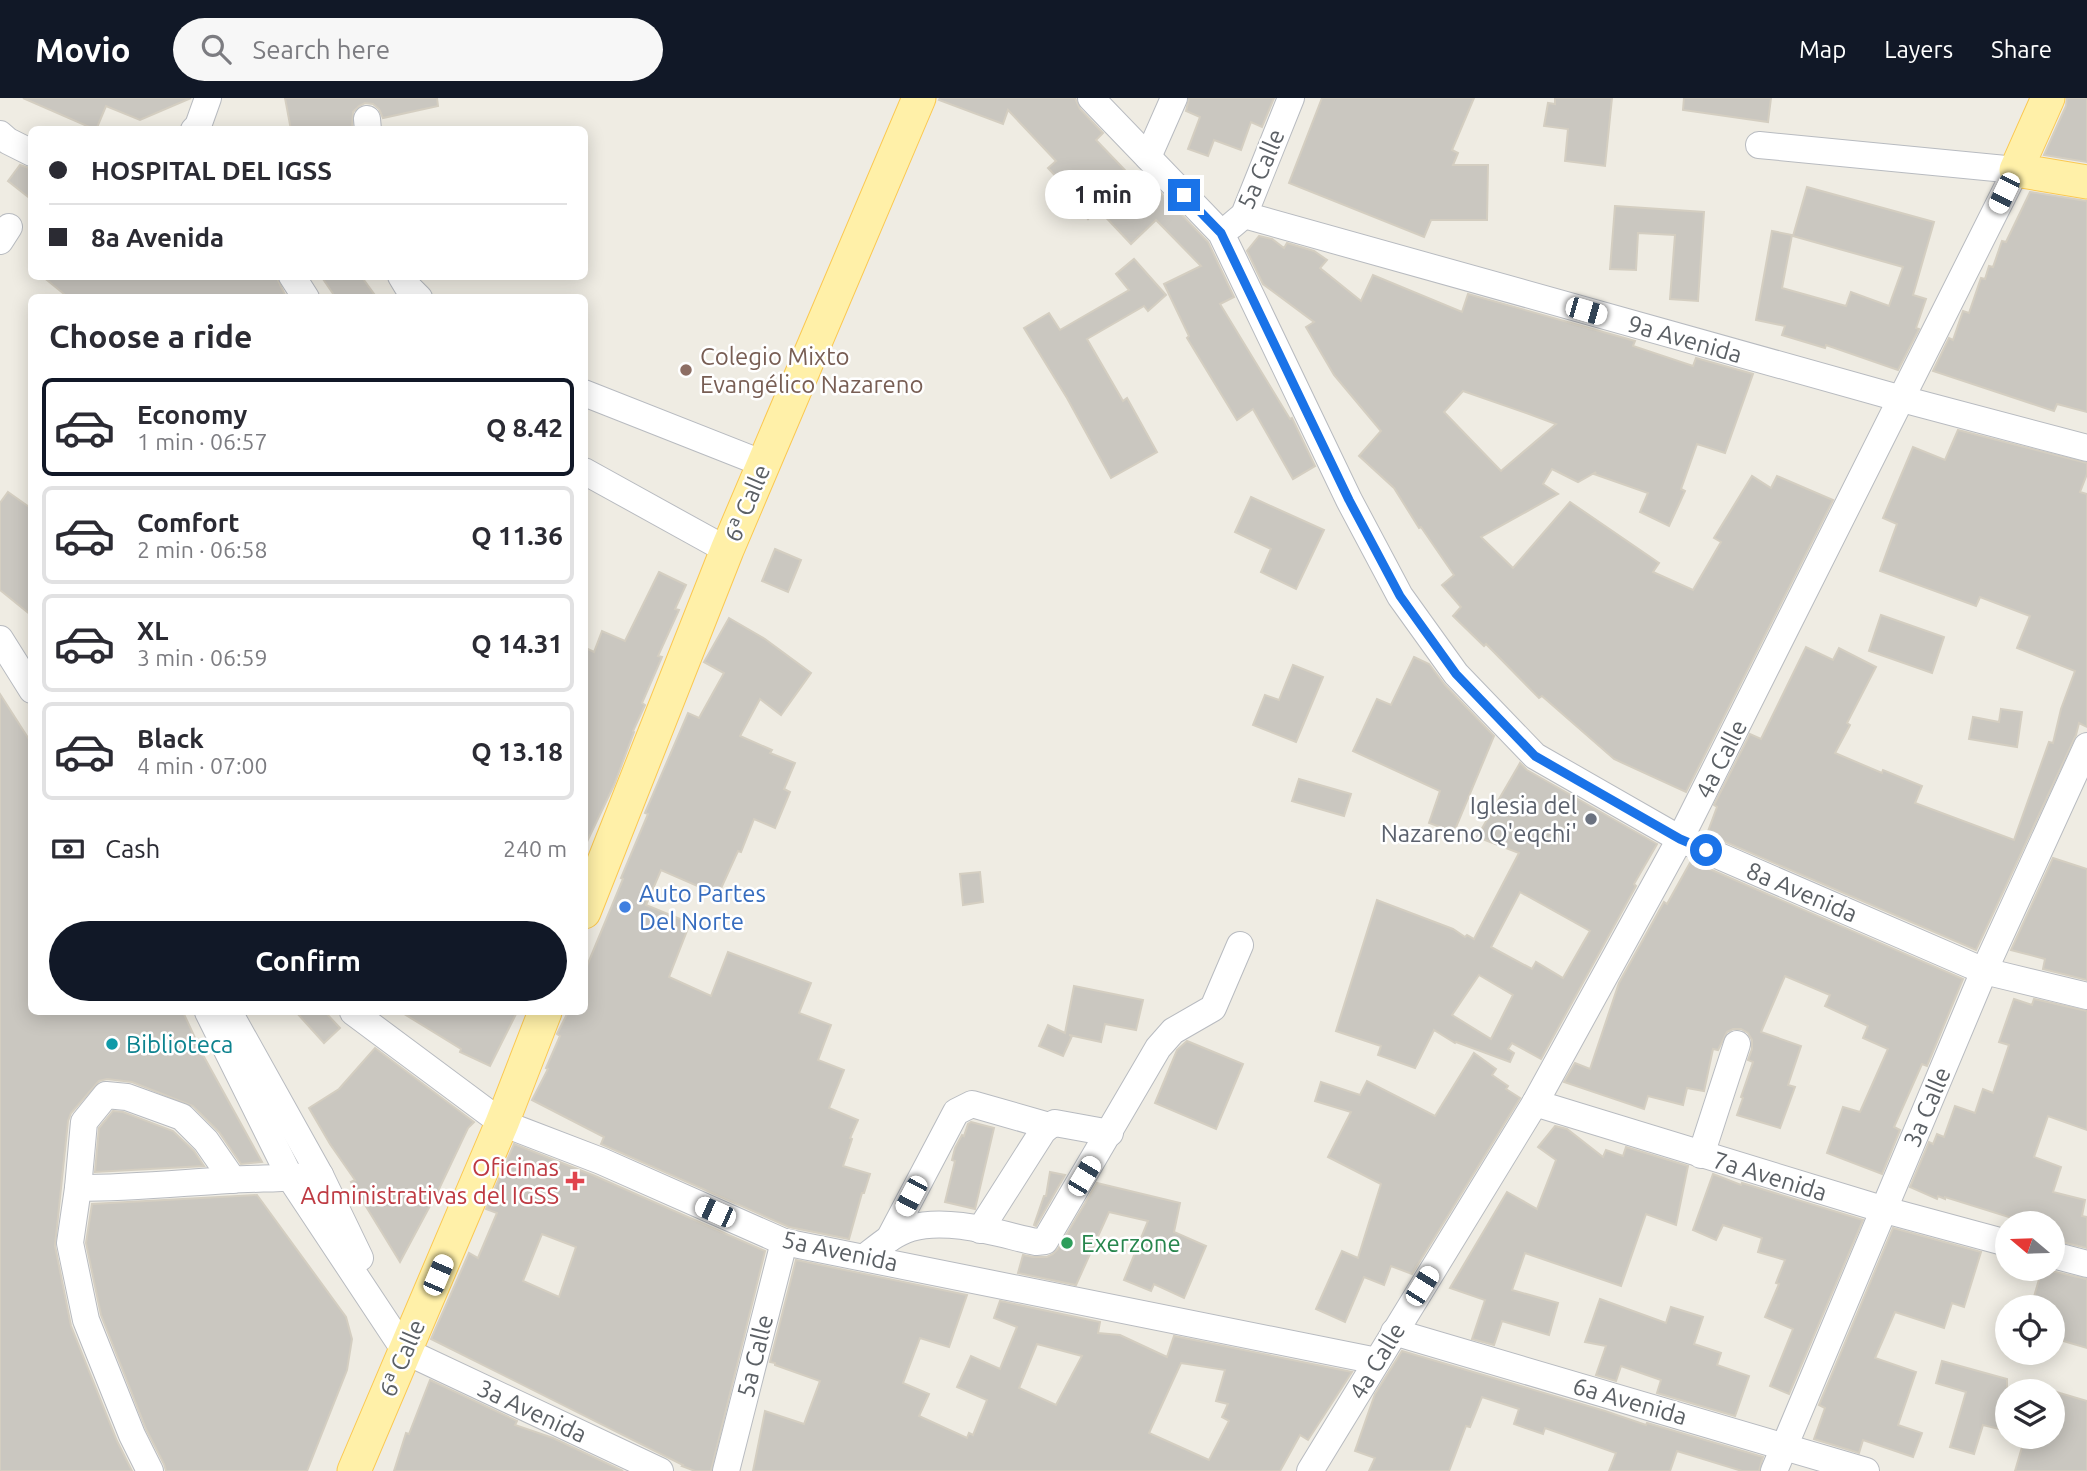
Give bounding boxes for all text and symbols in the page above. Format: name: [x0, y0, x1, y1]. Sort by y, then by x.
search box: [173, 18, 663, 81]
icon: search: [197, 30, 235, 68]
text: Movio: [35, 31, 131, 68]
text: Search here: [253, 35, 390, 64]
text: Map: [1799, 36, 1846, 63]
text: Layers: [1884, 36, 1953, 63]
text: Share: [1991, 36, 2052, 63]
street label: 5a Calle: [1232, 125, 1290, 213]
text: HOSPITAL DEL IGSS: [91, 156, 332, 185]
callout: 1 min: [1044, 170, 1160, 220]
car: [1986, 170, 2023, 216]
route end: [1168, 179, 1200, 211]
text: 1 min: [1074, 182, 1132, 207]
text: 8a Avenida: [91, 223, 224, 252]
car: [1563, 295, 1610, 327]
street label: 9a Avenida: [1625, 310, 1745, 368]
text: Choose a ride: [49, 318, 252, 354]
place label: Colegio Mixto Evangélico Nazareno: [700, 343, 924, 398]
marker: Colegio Mixto Evangélico Nazareno: [678, 362, 694, 378]
icon: car: [53, 396, 116, 459]
text: Economy: [137, 400, 247, 429]
text: Q 8.42: [486, 413, 563, 442]
text: 1 min · 06:57: [137, 429, 268, 454]
street label: 6ª Calle: [719, 460, 775, 546]
icon: car: [53, 504, 116, 567]
text: Comfort: [137, 508, 240, 537]
text: Q 11.36: [471, 521, 563, 550]
text: 2 min · 06:58: [137, 537, 268, 562]
icon: car: [53, 612, 116, 675]
text: XL: [137, 616, 168, 645]
text: Q 14.31: [471, 629, 563, 658]
text: 3 min · 06:59: [137, 645, 268, 670]
street label: 4a Calle: [1690, 715, 1752, 803]
icon: car: [53, 720, 116, 783]
text: Black: [137, 724, 204, 753]
text: Q 13.18: [471, 737, 563, 766]
text: 4 min · 07:00: [137, 753, 268, 778]
place label: Iglesia del Nazareno Q'eqchi': [1381, 792, 1577, 847]
marker: Iglesia del Nazareno Q'eqchi': [1583, 811, 1599, 827]
icon: cash: [49, 830, 87, 868]
text: Cash: [105, 834, 160, 863]
route start: [1690, 834, 1722, 866]
text: 240 m: [503, 836, 567, 861]
street label: 8a Avenida: [1743, 857, 1861, 927]
place label: Auto Partes Del Norte: [639, 880, 766, 935]
marker: Auto Partes Del Norte: [617, 899, 633, 915]
button: Confirm: [49, 921, 567, 1001]
place label: Biblioteca: [126, 1031, 233, 1058]
marker: Biblioteca: [104, 1036, 120, 1052]
street label: 3a Calle: [1898, 1063, 1956, 1151]
street label: 7a Avenida: [1710, 1146, 1830, 1206]
car: [1065, 1153, 1104, 1199]
place label: Oficinas Administrativas del IGSS: [301, 1154, 559, 1209]
marker: Oficinas Administrativas del IGSS: [565, 1171, 585, 1191]
car: [892, 1173, 931, 1219]
car: [692, 1194, 739, 1230]
north arrow: [1995, 1211, 2065, 1281]
map controls: [1995, 1211, 2065, 1449]
street label: 5a Avenida: [780, 1226, 900, 1276]
place label: Exerzone: [1081, 1230, 1181, 1257]
marker: Exerzone: [1059, 1235, 1075, 1251]
car: [421, 1252, 456, 1298]
car: [1402, 1263, 1443, 1309]
button: locate: [1995, 1295, 2065, 1365]
street label: 5a Calle: [732, 1312, 778, 1400]
street label: 6ª Calle: [374, 1315, 430, 1401]
street label: 4a Calle: [1344, 1318, 1410, 1404]
street label: 6a Avenida: [1570, 1372, 1690, 1430]
street label: 3a Avenida: [473, 1374, 591, 1448]
button: layers: [1995, 1379, 2065, 1449]

